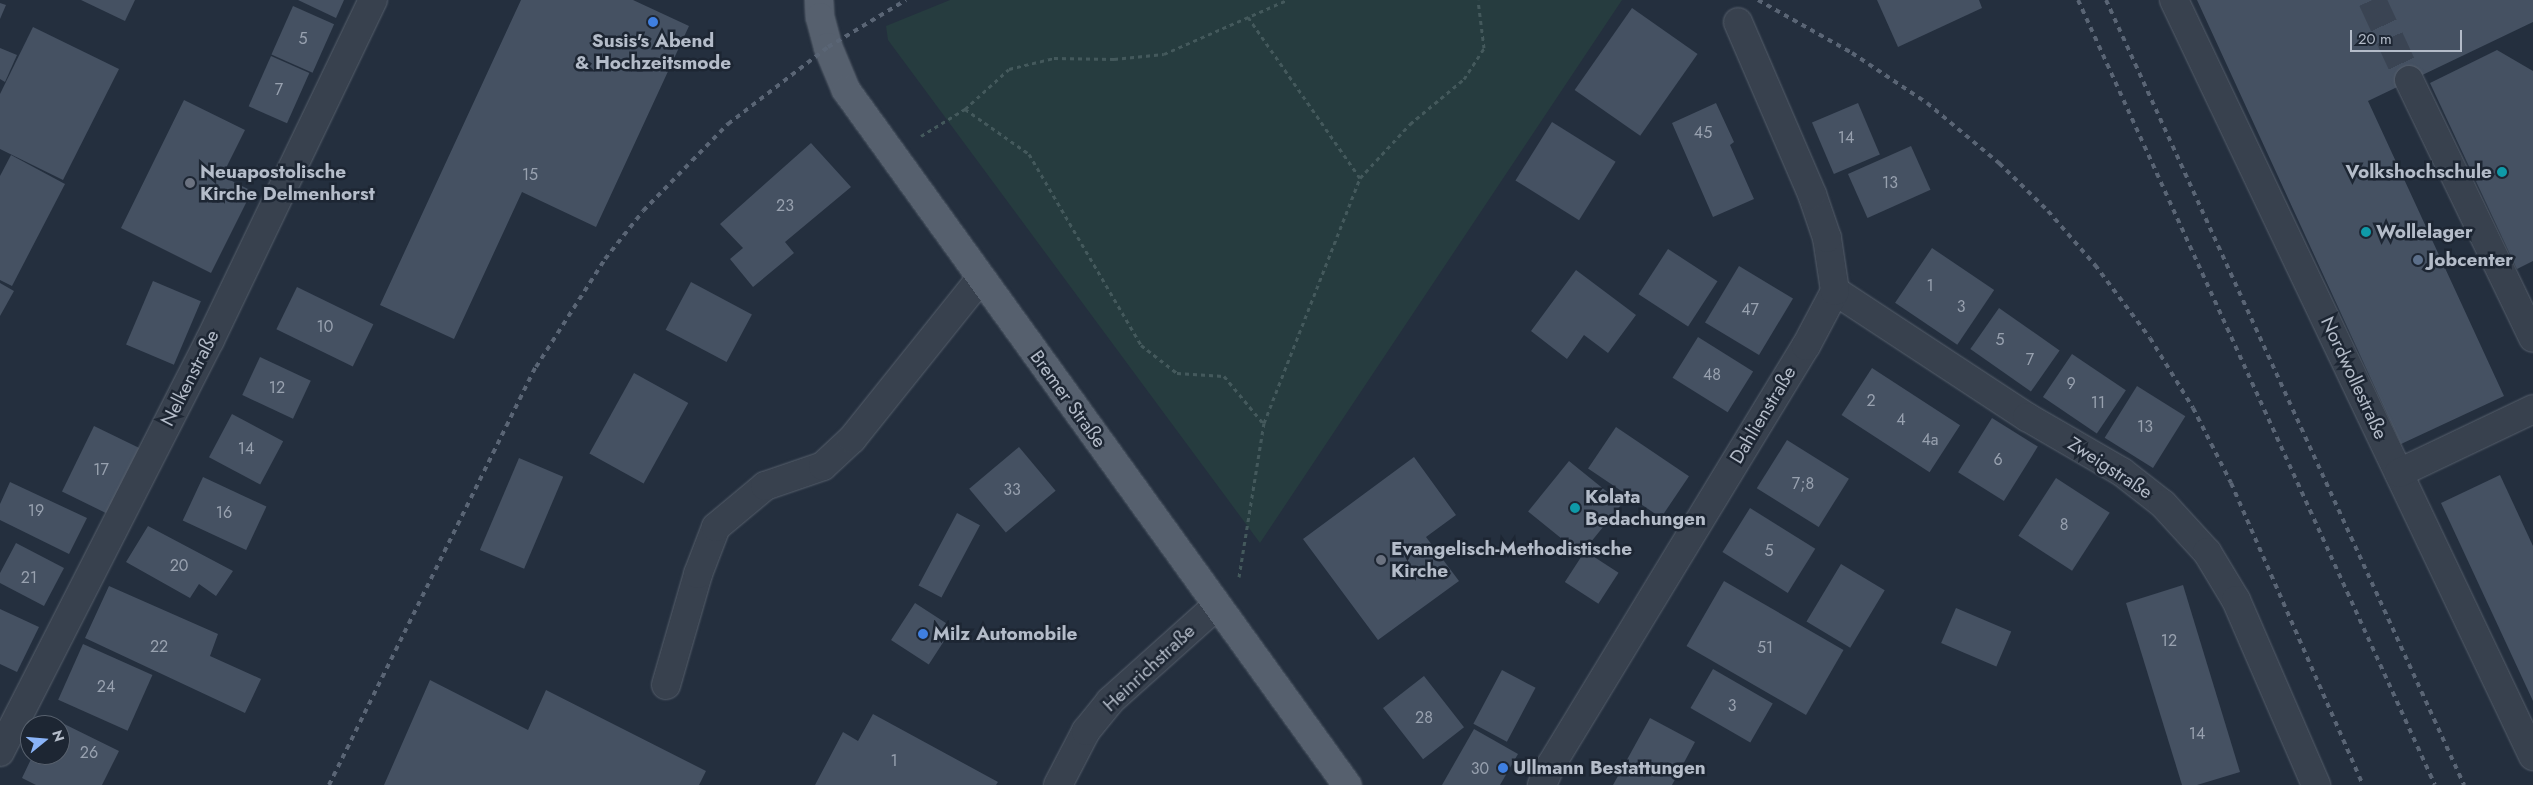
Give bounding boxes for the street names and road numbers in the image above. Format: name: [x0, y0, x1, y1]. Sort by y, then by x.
street label: Nordwollestraße: [2316, 313, 2392, 443]
street label: Nelkenstraße: [156, 326, 224, 430]
street label: Bremer Straße: [1025, 346, 1111, 452]
street label: Dahlienstraße: [1725, 362, 1801, 468]
street label: Zweigstraße: [2064, 432, 2156, 504]
street label: Heinrichstraße: [1098, 620, 1200, 716]

